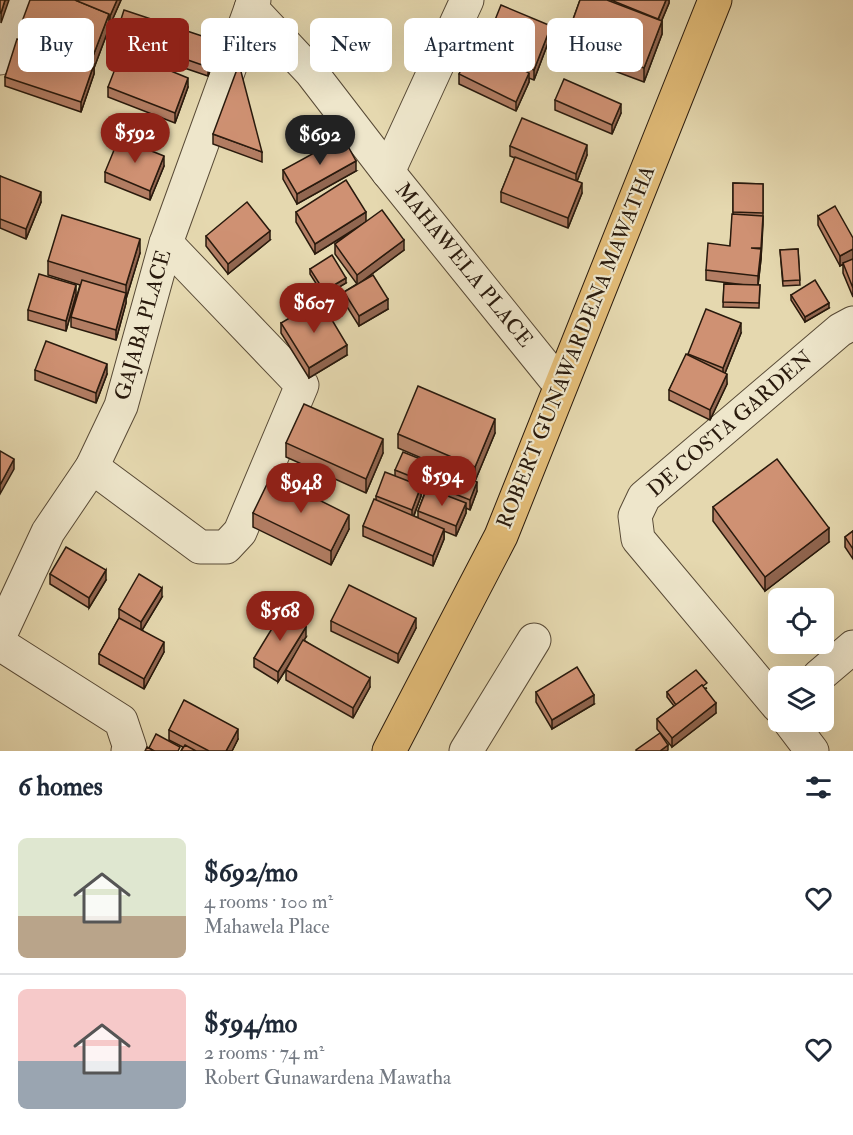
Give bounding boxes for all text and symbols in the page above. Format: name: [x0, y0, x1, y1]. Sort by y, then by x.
chip: Buy: [18, 18, 94, 72]
chip: Rent: [106, 18, 189, 72]
chip: Filters: [201, 18, 298, 72]
chip: New: [310, 18, 392, 72]
chip: Apartment: [404, 18, 535, 72]
chip: House: [547, 18, 643, 72]
pin: $592: [99, 113, 171, 164]
pin: $692: [284, 115, 356, 166]
text: $592: [115, 120, 155, 145]
text: $692: [299, 122, 341, 147]
street label: ROBERT GUNAWARDENA MAWATHA: [491, 162, 661, 532]
street label: MAHAWELA PLACE: [389, 177, 539, 353]
street label: GAJABA PLACE: [109, 247, 177, 403]
pin: $607: [278, 283, 350, 334]
text: $607: [294, 290, 334, 315]
street label: DE COSTA GARDEN: [642, 345, 818, 503]
pin: $594: [406, 456, 478, 507]
pin: $948: [265, 463, 337, 514]
text: $594: [421, 463, 463, 488]
text: $948: [280, 470, 322, 495]
map controls: [768, 588, 834, 732]
button: locate: [768, 588, 834, 654]
pin: $568: [244, 591, 316, 642]
text: $568: [260, 598, 300, 623]
button: layers: [768, 666, 834, 732]
text: 6 homes: [18, 771, 103, 803]
icon: filters: [802, 771, 835, 804]
text: $692/mo: [204, 857, 298, 889]
icon: home: [66, 862, 138, 934]
icon: heart: [802, 882, 835, 915]
text: 4 rooms · 100 m²: [204, 889, 333, 914]
text: Mahawela Place: [204, 914, 330, 939]
text: $594/mo: [204, 1008, 297, 1040]
icon: home: [66, 1013, 138, 1085]
icon: heart: [802, 1033, 835, 1066]
text: 2 rooms · 74 m²: [204, 1040, 325, 1065]
text: Robert Gunawardena Mawatha: [204, 1065, 451, 1090]

